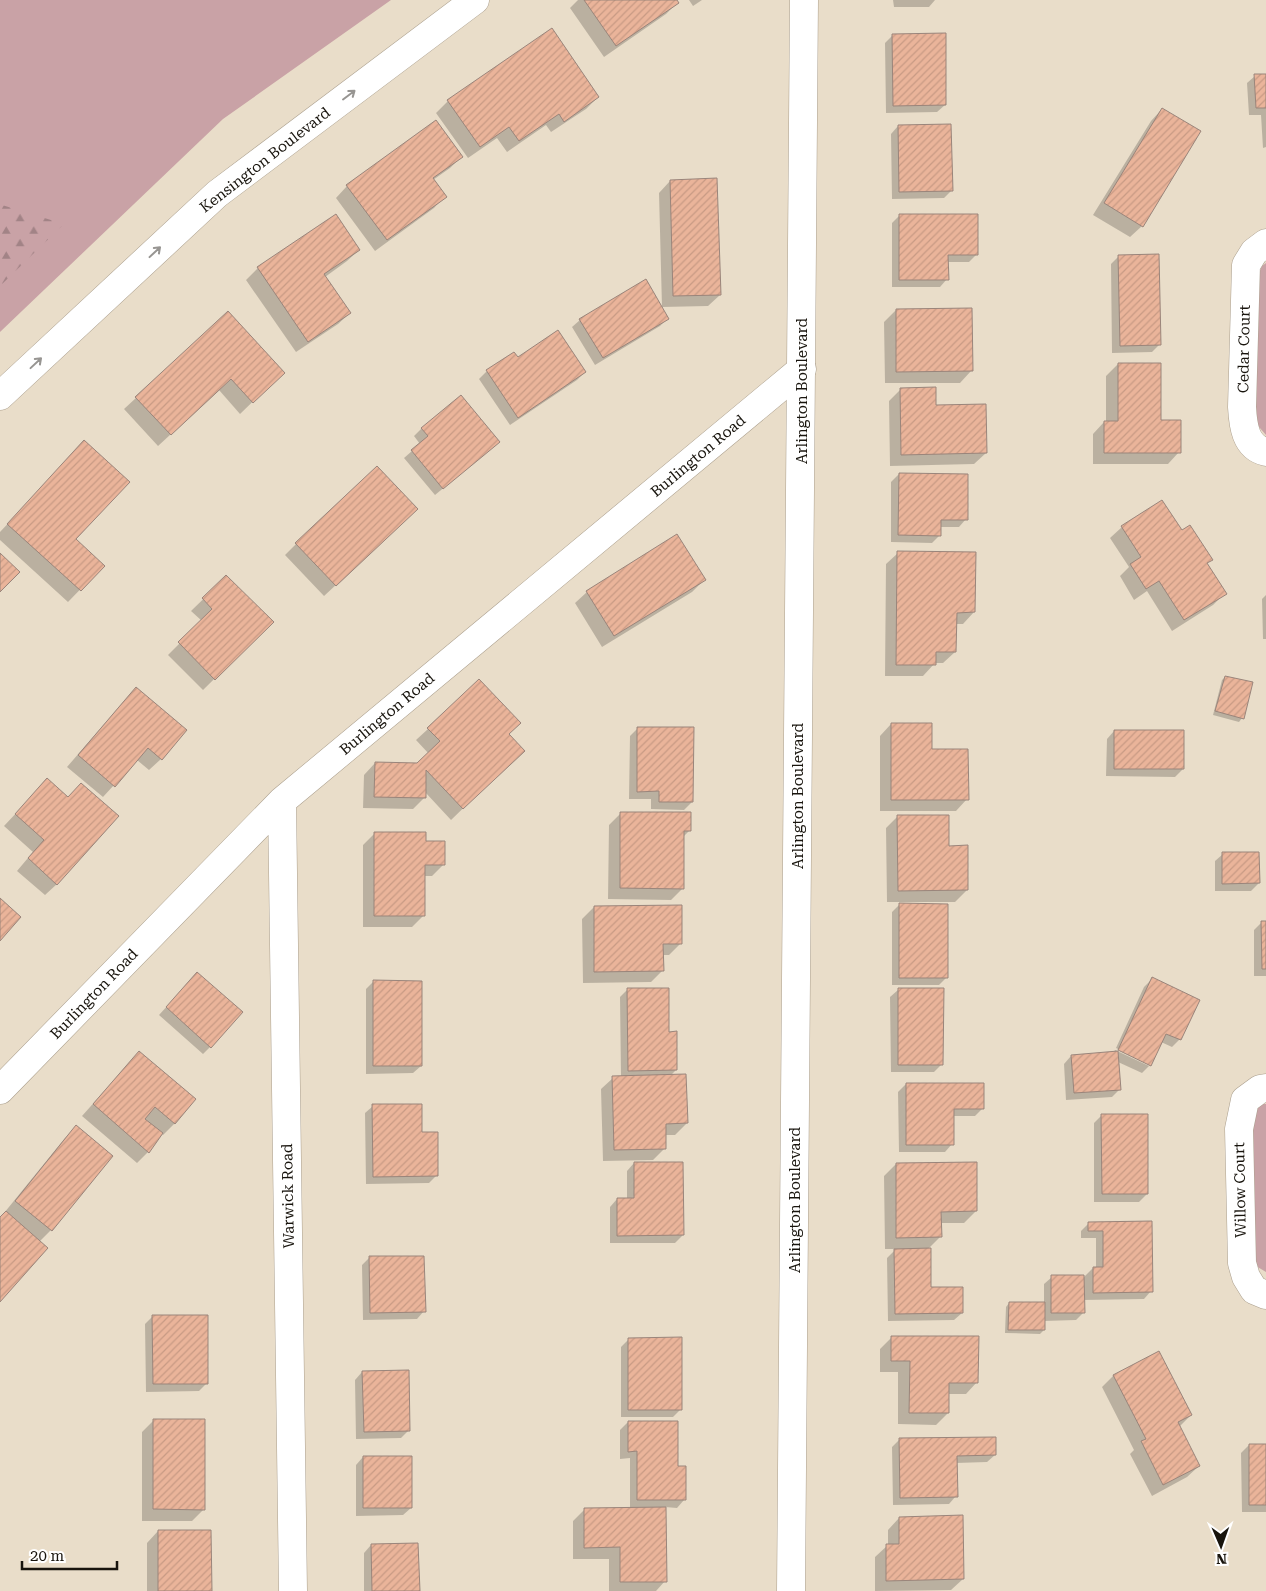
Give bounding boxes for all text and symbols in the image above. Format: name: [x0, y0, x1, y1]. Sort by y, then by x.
one-way arrow: [342, 90, 356, 100]
street label: Kensington Boulevard: [196, 103, 334, 217]
one-way arrow: [148, 246, 161, 258]
street label: Cedar Court: [1234, 304, 1254, 393]
street label: Arlington Boulevard: [793, 318, 811, 464]
one-way arrow: [29, 357, 42, 369]
street label: Burlington Road: [647, 411, 749, 501]
street label: Burlington Road: [336, 669, 438, 759]
street label: Arlington Boulevard: [789, 723, 807, 869]
street label: Burlington Road: [46, 945, 142, 1043]
street label: Arlington Boulevard: [786, 1127, 804, 1273]
street label: Willow Court: [1230, 1142, 1250, 1238]
street label: Warwick Road: [278, 1143, 298, 1249]
north arrow: [1196, 1521, 1246, 1571]
scale bar: [22, 1538, 118, 1570]
text: 20 m: [30, 1547, 65, 1565]
text: N: [1216, 1551, 1227, 1567]

